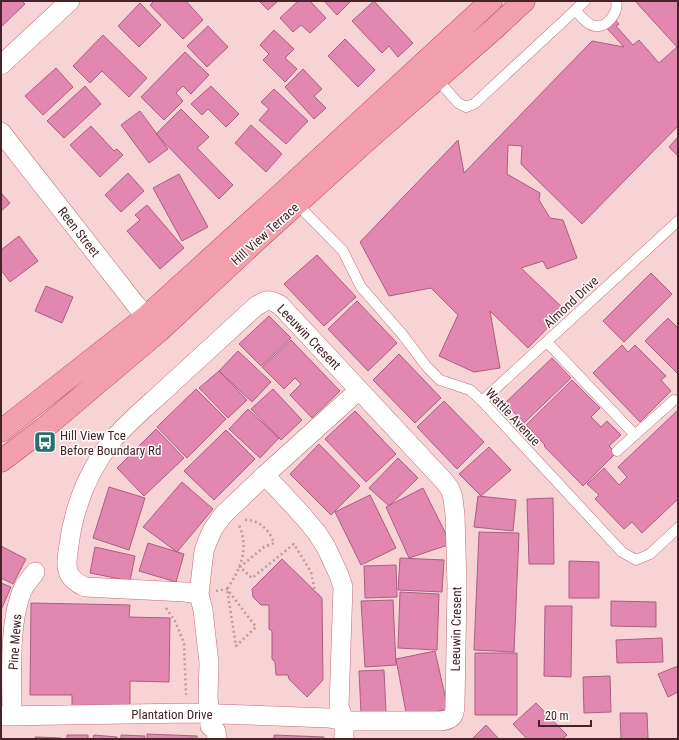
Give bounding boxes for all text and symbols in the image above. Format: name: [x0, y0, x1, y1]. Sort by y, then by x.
street label: Hill View Terrace: [228, 200, 302, 268]
street label: Reen Street: [55, 204, 103, 260]
street label: Almond Drive: [541, 273, 601, 331]
street label: Leeuwin Cresent: [274, 301, 344, 373]
street label: Wattle Avenue: [483, 385, 543, 449]
place label: Hill View Tce Before Boundary Rd: [60, 428, 161, 458]
bus stop icon: Hill View Tce Before Boundary Rd: [32, 429, 58, 455]
street label: Leeuwin Cresent: [448, 586, 464, 672]
street label: Pine Mews: [6, 614, 24, 670]
scale bar: [539, 702, 591, 728]
street label: Plantation Drive: [131, 707, 213, 722]
text: 20 m: [545, 709, 569, 723]

